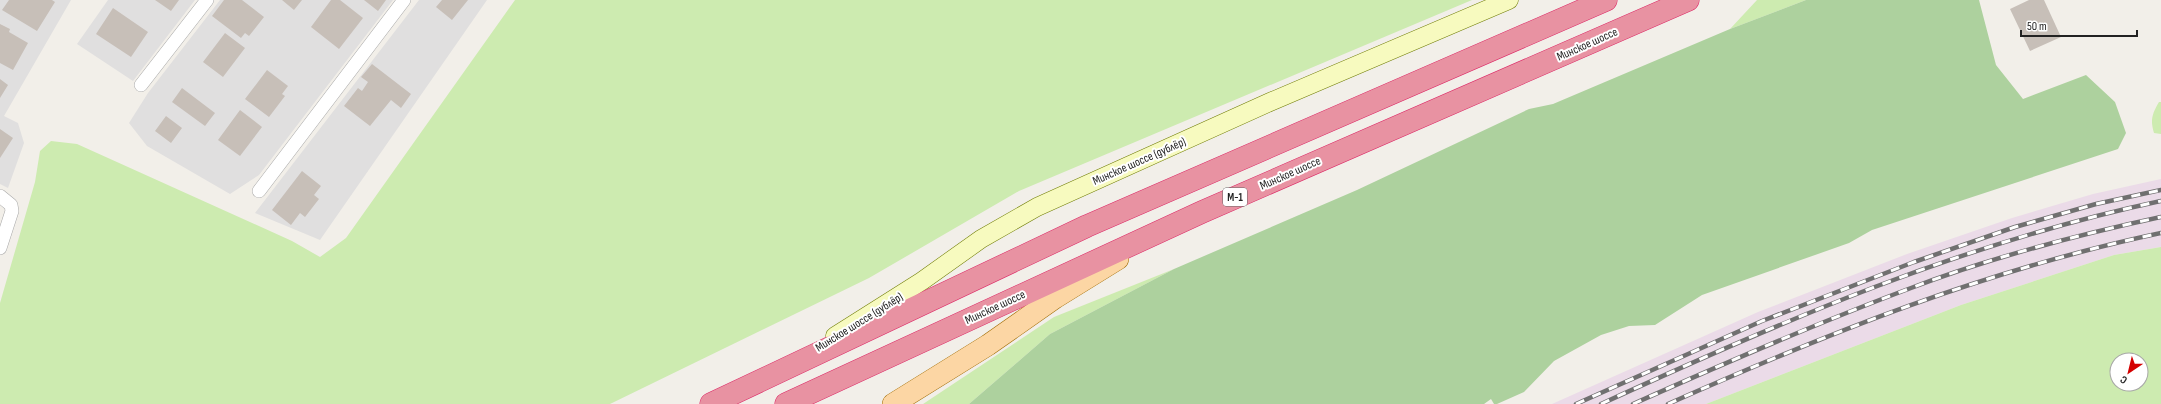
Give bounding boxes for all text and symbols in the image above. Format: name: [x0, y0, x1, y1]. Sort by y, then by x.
scale bar: [2021, 12, 2137, 38]
text: 50 m: [2027, 19, 2047, 34]
street label: Минское шоссе: [1554, 24, 1620, 65]
street label: Минское шоссе (дублёр): [1090, 134, 1188, 189]
street label: Минское шоссе: [1257, 153, 1323, 194]
road number: М-1: [1223, 188, 1247, 206]
street label: Минское шоссе: [963, 287, 1028, 328]
street label: Минское шоссе (дублёр): [813, 289, 906, 355]
north arrow: [2109, 352, 2149, 392]
text: С: [2117, 373, 2130, 387]

